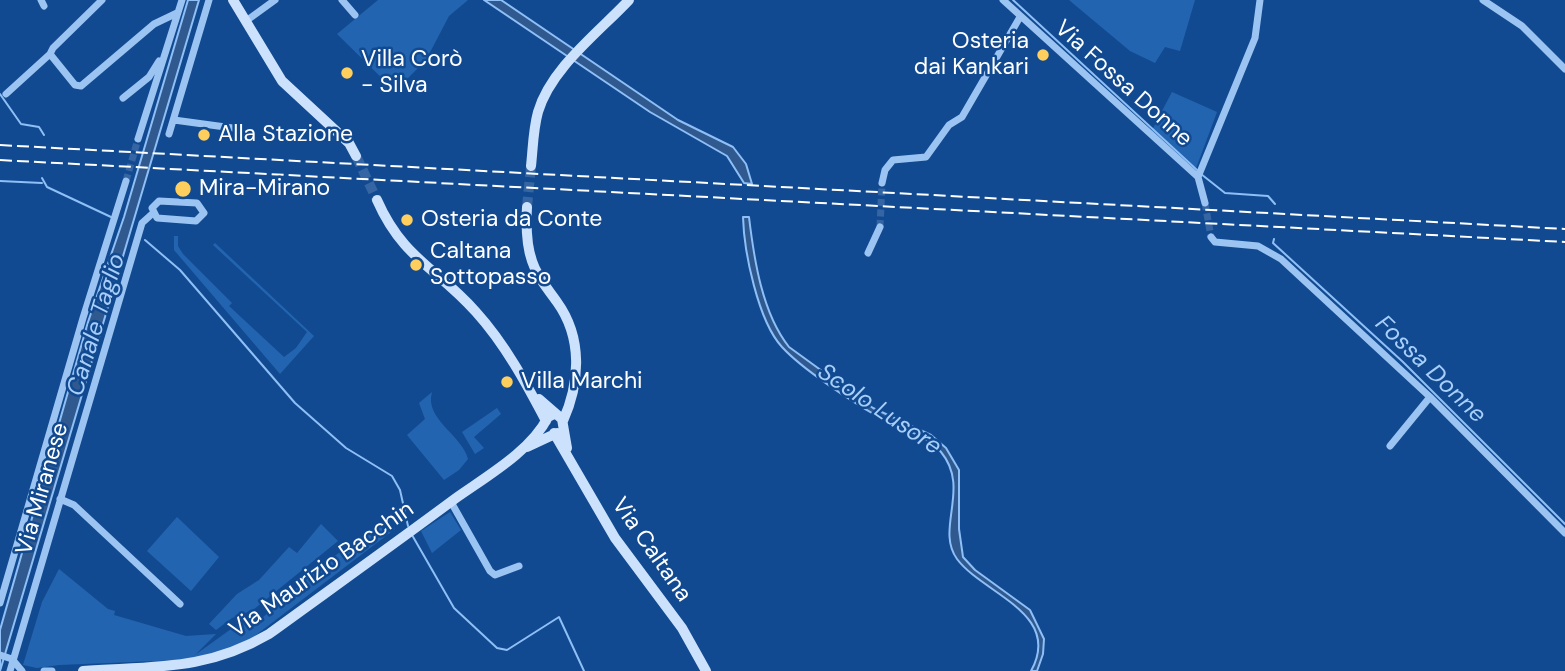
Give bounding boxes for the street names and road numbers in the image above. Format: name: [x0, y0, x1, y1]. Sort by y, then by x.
street label: Via Fossa Donne: [1048, 15, 1198, 153]
street label: Via Miranese: [11, 420, 75, 558]
street label: Via Caltana: [605, 493, 697, 607]
street label: Via Maurizio Bacchin: [224, 496, 420, 644]

